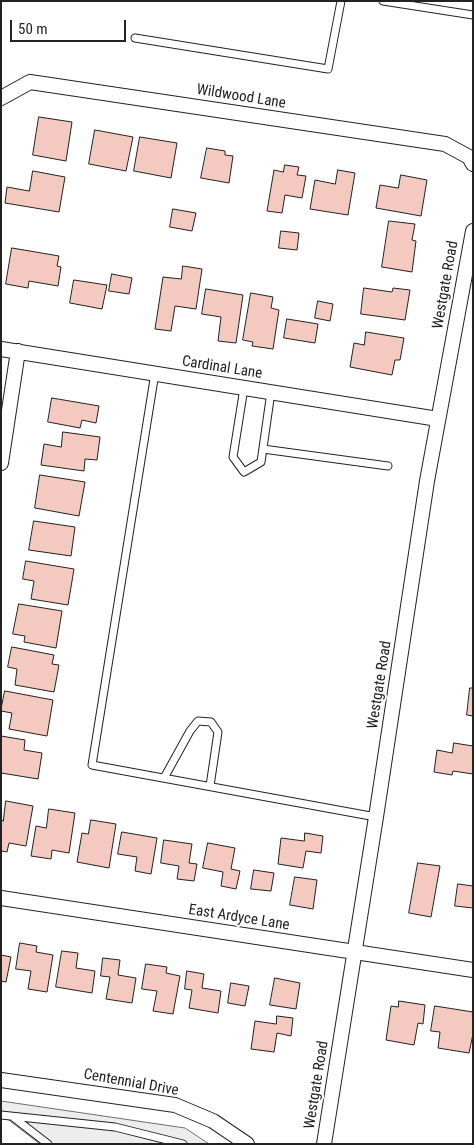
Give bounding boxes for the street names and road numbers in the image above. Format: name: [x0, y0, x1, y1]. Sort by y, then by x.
street label: Wildwood Lane: [195, 81, 287, 113]
street label: Westgate Road: [429, 240, 463, 330]
street label: Cardinal Lane: [181, 353, 263, 383]
street label: Westgate Road: [364, 640, 396, 730]
street label: East Ardyce Lane: [187, 901, 291, 935]
street label: Westgate Road: [301, 1040, 333, 1130]
street label: Centennial Drive: [82, 1066, 180, 1100]

